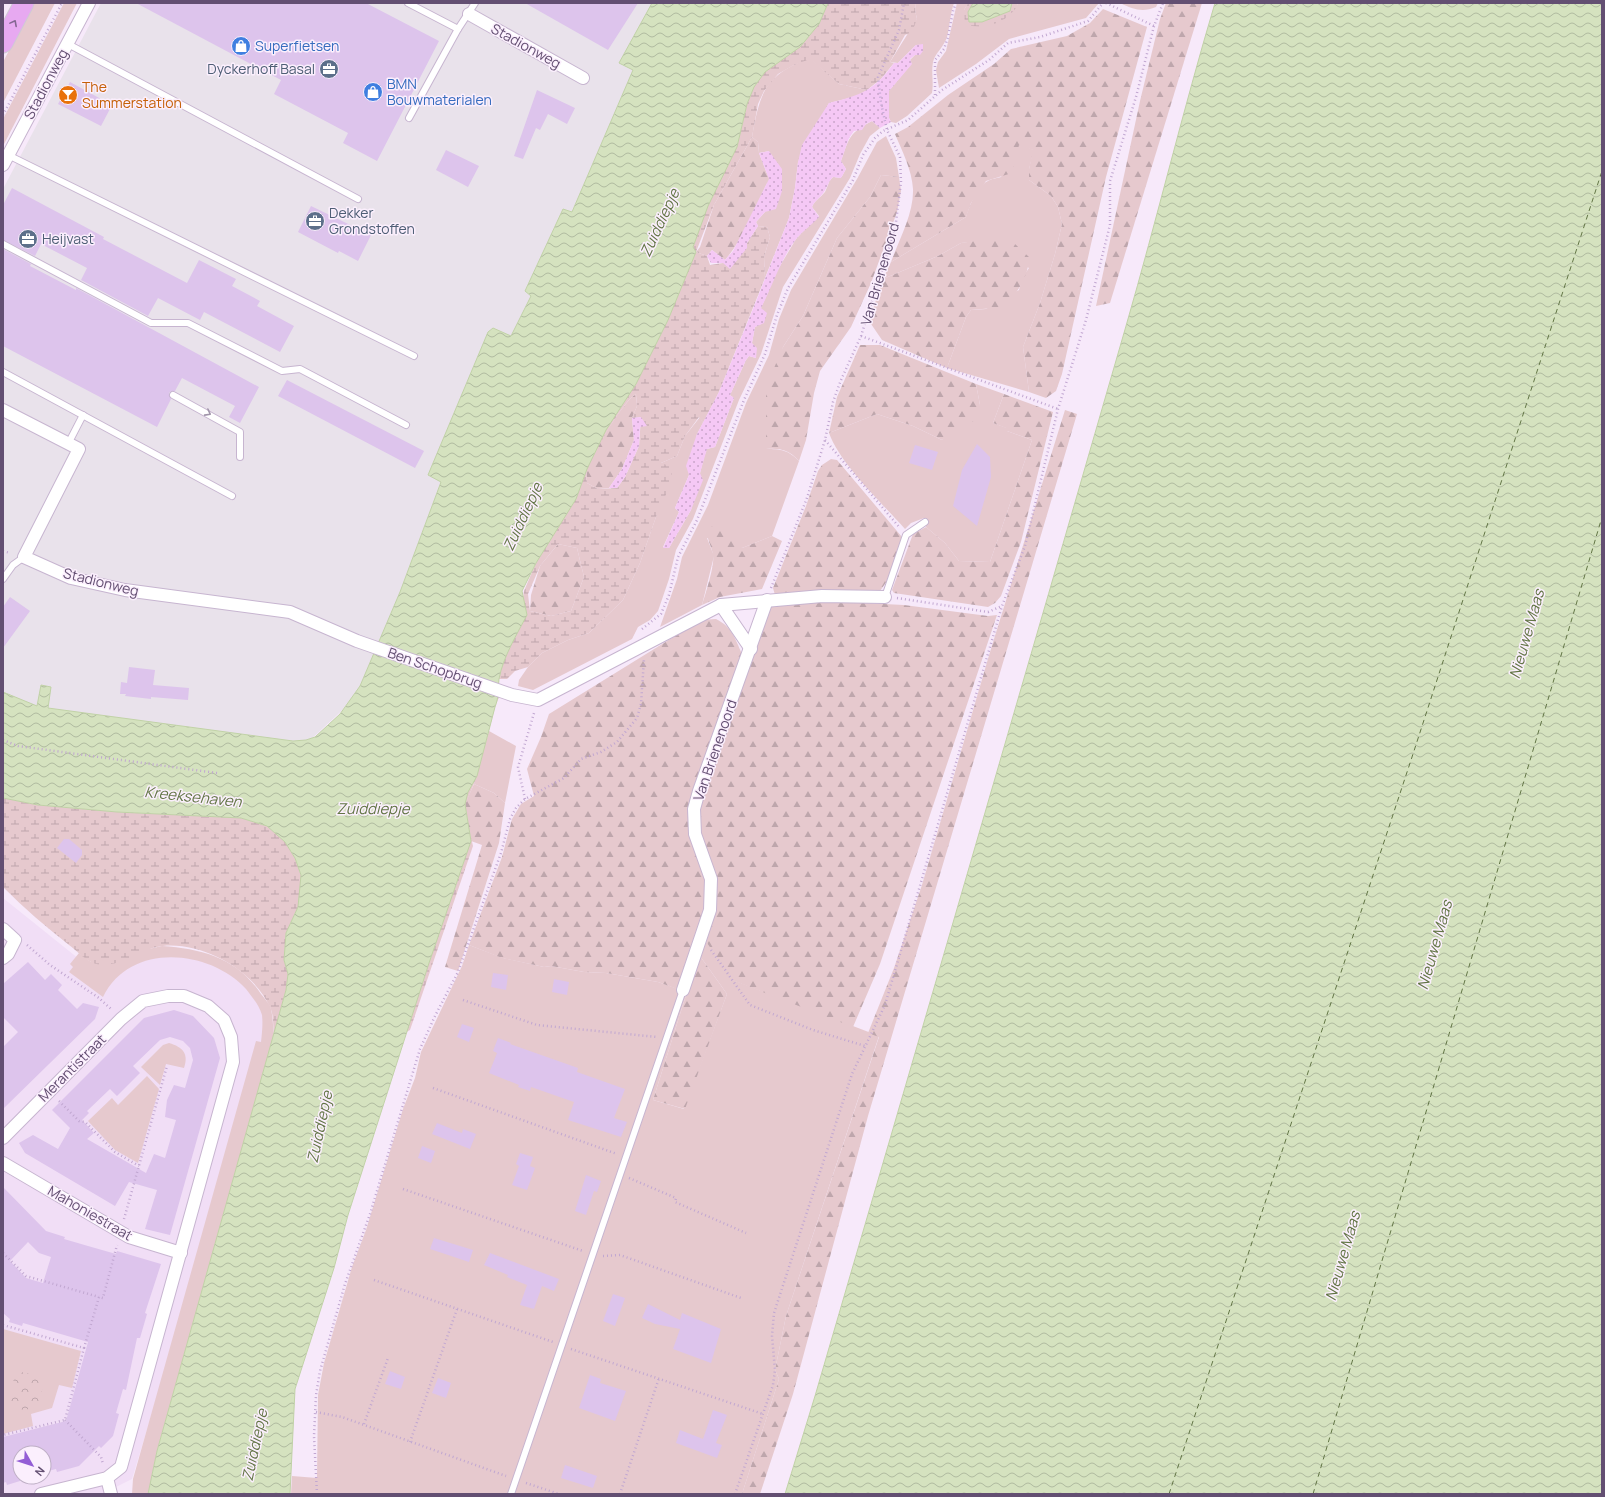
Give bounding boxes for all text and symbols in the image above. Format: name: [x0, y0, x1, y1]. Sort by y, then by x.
street label: Stadionweg: [488, 19, 565, 73]
one-way arrow: [9, 20, 16, 27]
shop icon: Superfietsen: [230, 35, 252, 57]
place label: Superfietsen: [255, 36, 339, 55]
street label: Stadionweg: [19, 45, 72, 122]
office icon: Dyckerhoff Basal: [318, 58, 340, 80]
place label: Dyckerhoff Basal: [207, 59, 315, 78]
place label: BMN Bouwmaterialen: [387, 74, 492, 109]
place label: The Summerstation: [82, 77, 182, 112]
shop icon: BMN Bouwmaterialen: [362, 81, 384, 103]
bar icon: The Summerstation: [57, 84, 79, 106]
water label: Zuiddiepje: [635, 184, 685, 260]
place label: Dekker Grondstoffen: [329, 203, 415, 238]
office icon: Dekker Grondstoffen: [304, 210, 326, 232]
street label: Van Brienenoord: [856, 220, 903, 327]
office icon: Heijvast: [17, 228, 39, 250]
place label: Heijvast: [42, 229, 94, 248]
one-way arrow: [204, 409, 211, 416]
water label: Zuiddiepje: [498, 478, 548, 554]
street label: Stadionweg: [61, 563, 141, 600]
water label: Nieuwe Maas: [1504, 586, 1550, 681]
street label: Ben Schopbrug: [385, 642, 485, 693]
street label: Van Brienenoord: [688, 697, 741, 803]
water label: Kreeksehaven: [144, 781, 244, 812]
water label: Zuiddiepje: [337, 798, 411, 819]
water label: Nieuwe Maas: [1412, 897, 1458, 992]
street label: Merantistraat: [34, 1029, 110, 1106]
water label: Zuiddiepje: [302, 1088, 338, 1165]
street label: Mahoniestraat: [44, 1181, 136, 1245]
water label: Nieuwe Maas: [1320, 1208, 1366, 1303]
water label: Zuiddiepje: [237, 1406, 273, 1483]
north arrow: [12, 1445, 52, 1485]
text: N: [32, 1464, 48, 1479]

